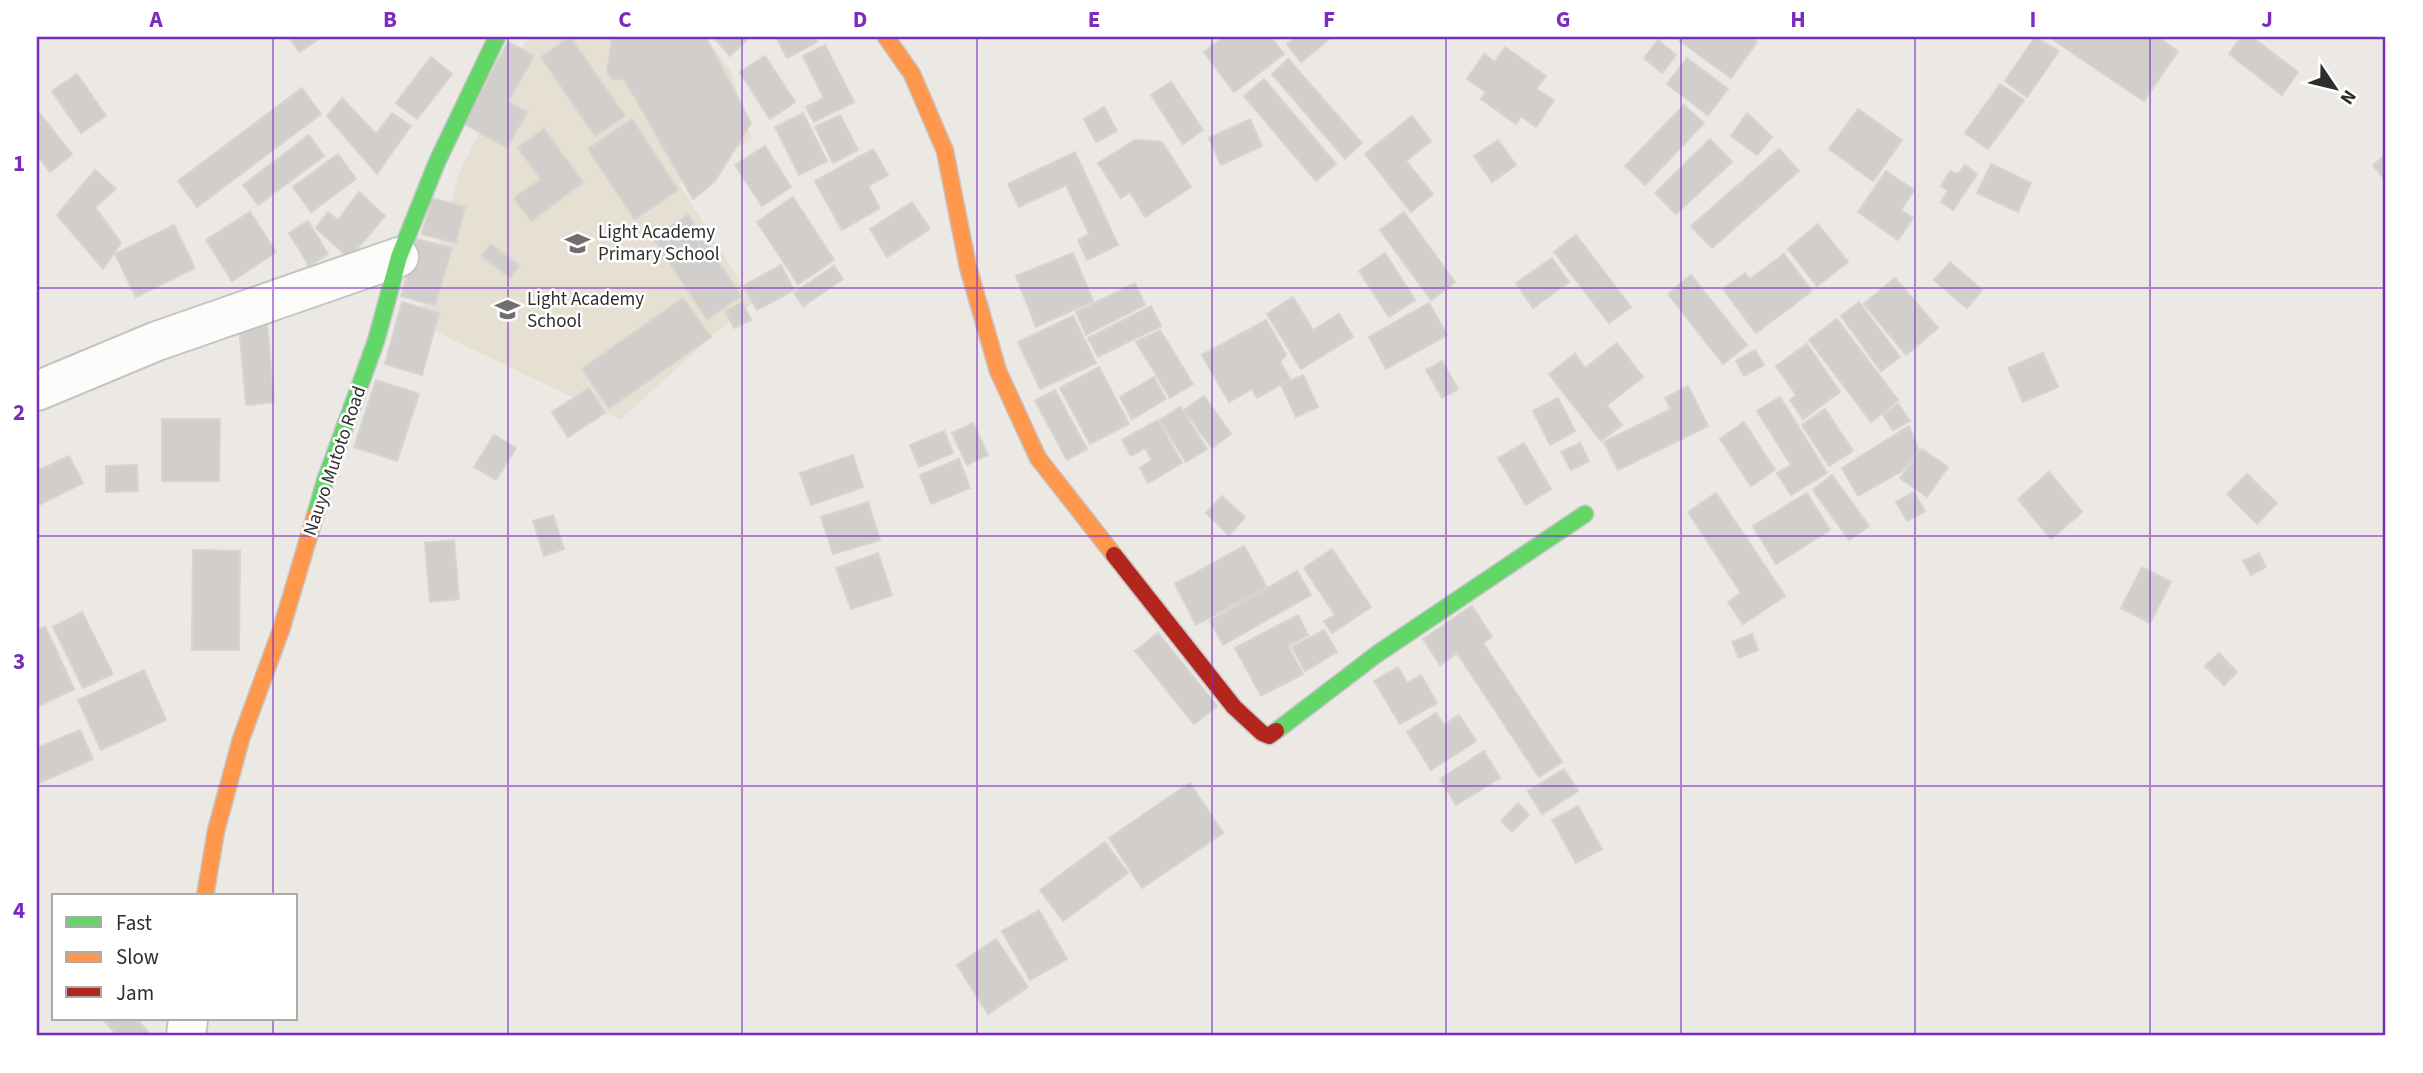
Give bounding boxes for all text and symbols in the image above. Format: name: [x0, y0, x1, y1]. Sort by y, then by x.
text: A: [148, 3, 163, 36]
text: B: [383, 3, 397, 36]
text: C: [618, 3, 632, 36]
text: D: [853, 3, 867, 36]
text: E: [1088, 3, 1100, 36]
text: F: [1323, 3, 1335, 36]
text: G: [1556, 3, 1570, 36]
text: H: [1790, 3, 1806, 36]
text: I: [2030, 3, 2036, 36]
text: J: [2261, 3, 2273, 36]
north arrow: [2300, 52, 2370, 122]
text: N: [2333, 84, 2362, 110]
text: 1: [13, 147, 25, 180]
place label: Light Academy Primary School: [598, 219, 720, 268]
school or university icon: Light Academy Primary School: [564, 229, 592, 257]
place label: Light Academy School: [527, 286, 644, 335]
school or university icon: Light Academy School: [493, 296, 521, 324]
street label: Nauyo Mutoto Road: [297, 383, 373, 539]
text: 2: [13, 396, 25, 429]
text: 3: [13, 645, 25, 678]
text: 4: [13, 894, 25, 927]
legend: [52, 894, 298, 1020]
text: Fast: [116, 908, 152, 938]
text: Slow: [116, 942, 159, 972]
text: Jam: [116, 978, 154, 1008]

